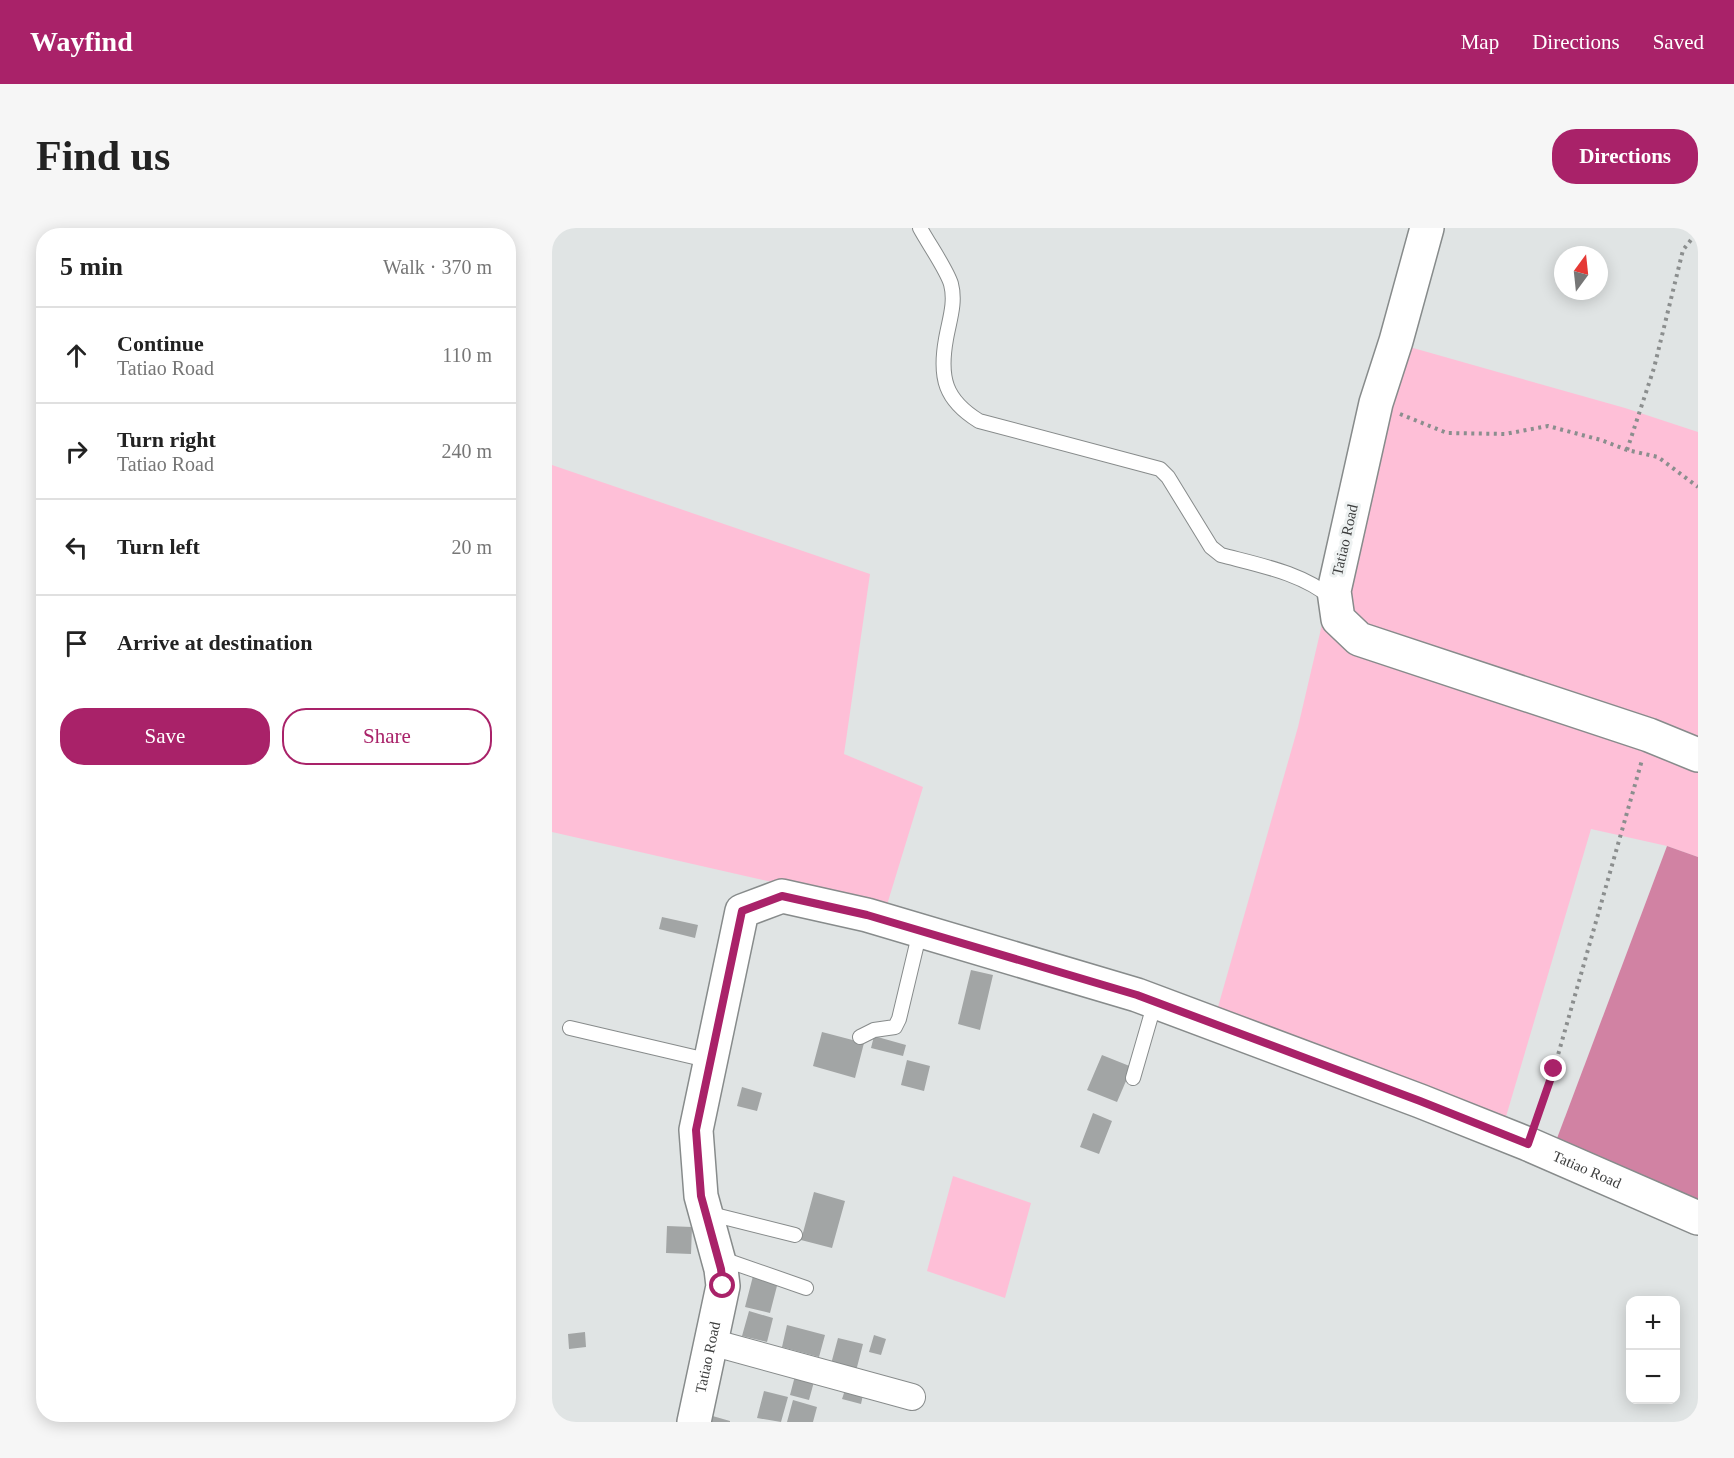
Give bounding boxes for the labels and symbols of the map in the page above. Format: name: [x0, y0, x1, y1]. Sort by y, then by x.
north arrow: [1554, 246, 1608, 300]
street label: Tatiao Road: [1329, 502, 1361, 577]
route end: [1540, 1055, 1566, 1081]
street label: Tatiao Road: [1550, 1148, 1624, 1192]
route start: [709, 1272, 735, 1298]
street label: Tatiao Road: [692, 1320, 723, 1395]

